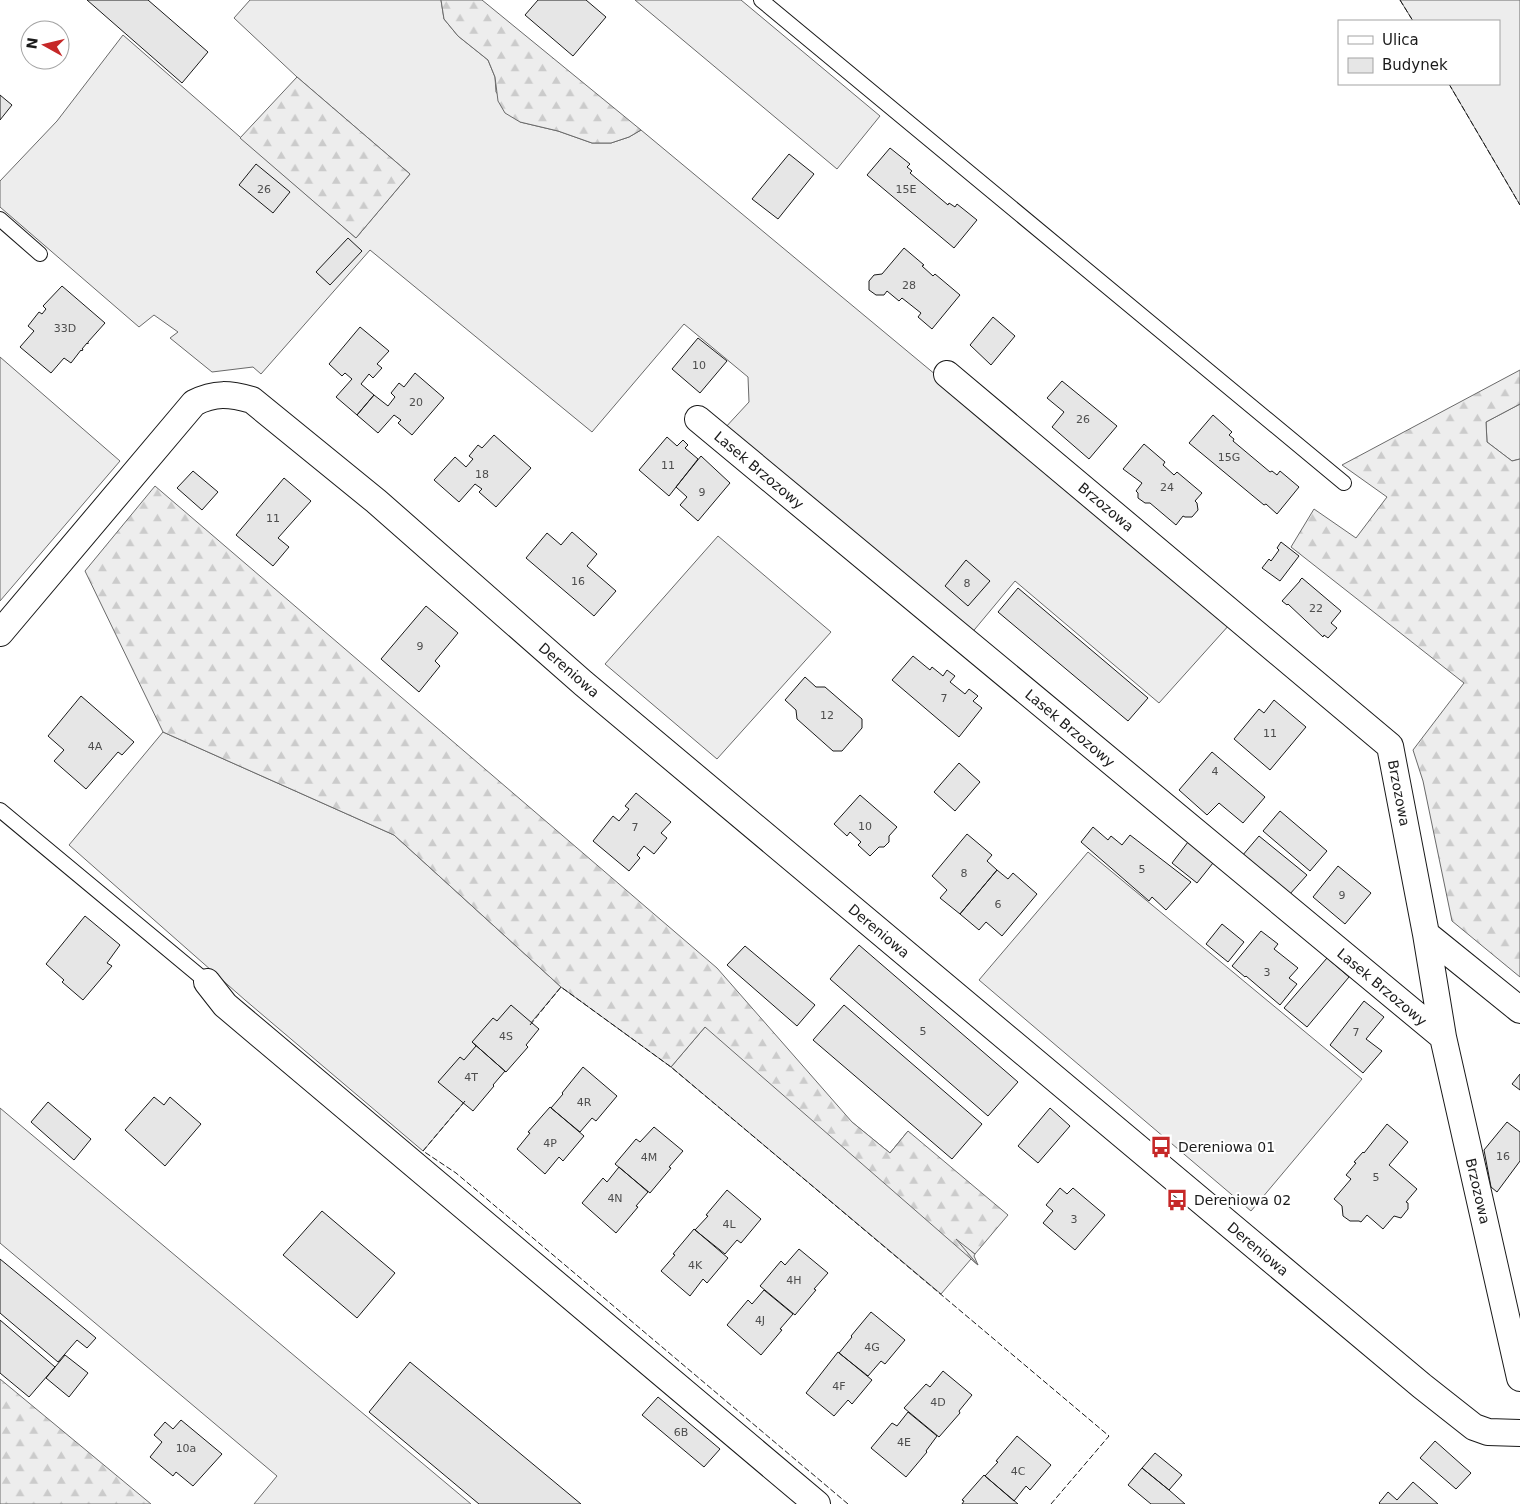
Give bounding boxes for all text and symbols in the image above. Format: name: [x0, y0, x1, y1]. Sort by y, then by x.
north arrow: [20, 20, 70, 70]
legend: [1338, 20, 1500, 85]
text: Ulica: [1382, 31, 1419, 49]
text: N: [23, 36, 41, 50]
text: Budynek: [1382, 56, 1448, 74]
house number: 26: [257, 183, 271, 196]
house number: 15E: [896, 183, 917, 196]
house number: 28: [902, 279, 916, 292]
house number: 33D: [54, 322, 76, 335]
house number: 10: [692, 359, 706, 372]
house number: 20: [409, 396, 423, 409]
house number: 26: [1076, 413, 1090, 426]
street label: Lasek Brzozowy: [711, 428, 807, 512]
house number: 15G: [1218, 451, 1240, 464]
house number: 11: [661, 459, 675, 472]
house number: 18: [475, 468, 489, 481]
street label: Brzozowa: [1075, 479, 1137, 535]
house number: 24: [1160, 481, 1174, 494]
house number: 9: [699, 486, 706, 499]
house number: 11: [266, 512, 280, 525]
house number: 16: [571, 575, 585, 588]
house number: 8: [964, 577, 971, 590]
house number: 22: [1309, 602, 1323, 615]
street label: Dereniowa: [536, 639, 602, 701]
house number: 9: [417, 640, 424, 653]
street label: Lasek Brzozowy: [1022, 686, 1118, 770]
house number: 7: [941, 692, 948, 705]
house number: 12: [820, 709, 834, 722]
house number: 11: [1263, 727, 1277, 740]
house number: 4A: [88, 740, 103, 753]
street label: Brzozowa: [1385, 758, 1413, 828]
house number: 4: [1212, 765, 1219, 778]
house number: 10: [858, 820, 872, 833]
house number: 7: [632, 821, 639, 834]
house number: 5: [1139, 863, 1146, 876]
house number: 8: [961, 867, 968, 880]
house number: 9: [1339, 889, 1346, 902]
house number: 6: [995, 898, 1002, 911]
street label: Dereniowa: [845, 901, 913, 961]
street label: Lasek Brzozowy: [1334, 945, 1430, 1029]
house number: 3: [1264, 966, 1271, 979]
house number: 5: [920, 1025, 927, 1038]
house number: 7: [1353, 1026, 1360, 1039]
house number: 4S: [499, 1030, 513, 1043]
house number: 4T: [464, 1071, 478, 1084]
house number: 4R: [577, 1096, 592, 1109]
bus stop icon: Dereniowa 01: [1148, 1134, 1174, 1160]
house number: 4P: [543, 1137, 557, 1150]
place label: Dereniowa 01: [1178, 1139, 1275, 1155]
house number: 16: [1496, 1150, 1510, 1163]
house number: 4M: [641, 1151, 657, 1164]
street label: Brzozowa: [1463, 1156, 1493, 1226]
house number: 5: [1373, 1171, 1380, 1184]
bus stop icon: Dereniowa 02: [1164, 1187, 1190, 1213]
house number: 4N: [607, 1192, 623, 1205]
place label: Dereniowa 02: [1194, 1192, 1291, 1208]
house number: 3: [1071, 1213, 1078, 1226]
house number: 4L: [722, 1218, 736, 1231]
street label: Dereniowa: [1224, 1219, 1292, 1279]
house number: 4K: [688, 1259, 703, 1272]
house number: 4H: [786, 1274, 802, 1287]
house number: 4J: [755, 1314, 765, 1327]
house number: 4G: [864, 1341, 880, 1354]
house number: 4F: [832, 1380, 846, 1393]
house number: 4D: [930, 1396, 946, 1409]
house number: 6B: [674, 1426, 688, 1439]
house number: 4E: [897, 1436, 911, 1449]
house number: 10a: [176, 1442, 196, 1455]
house number: 4C: [1011, 1465, 1026, 1478]

